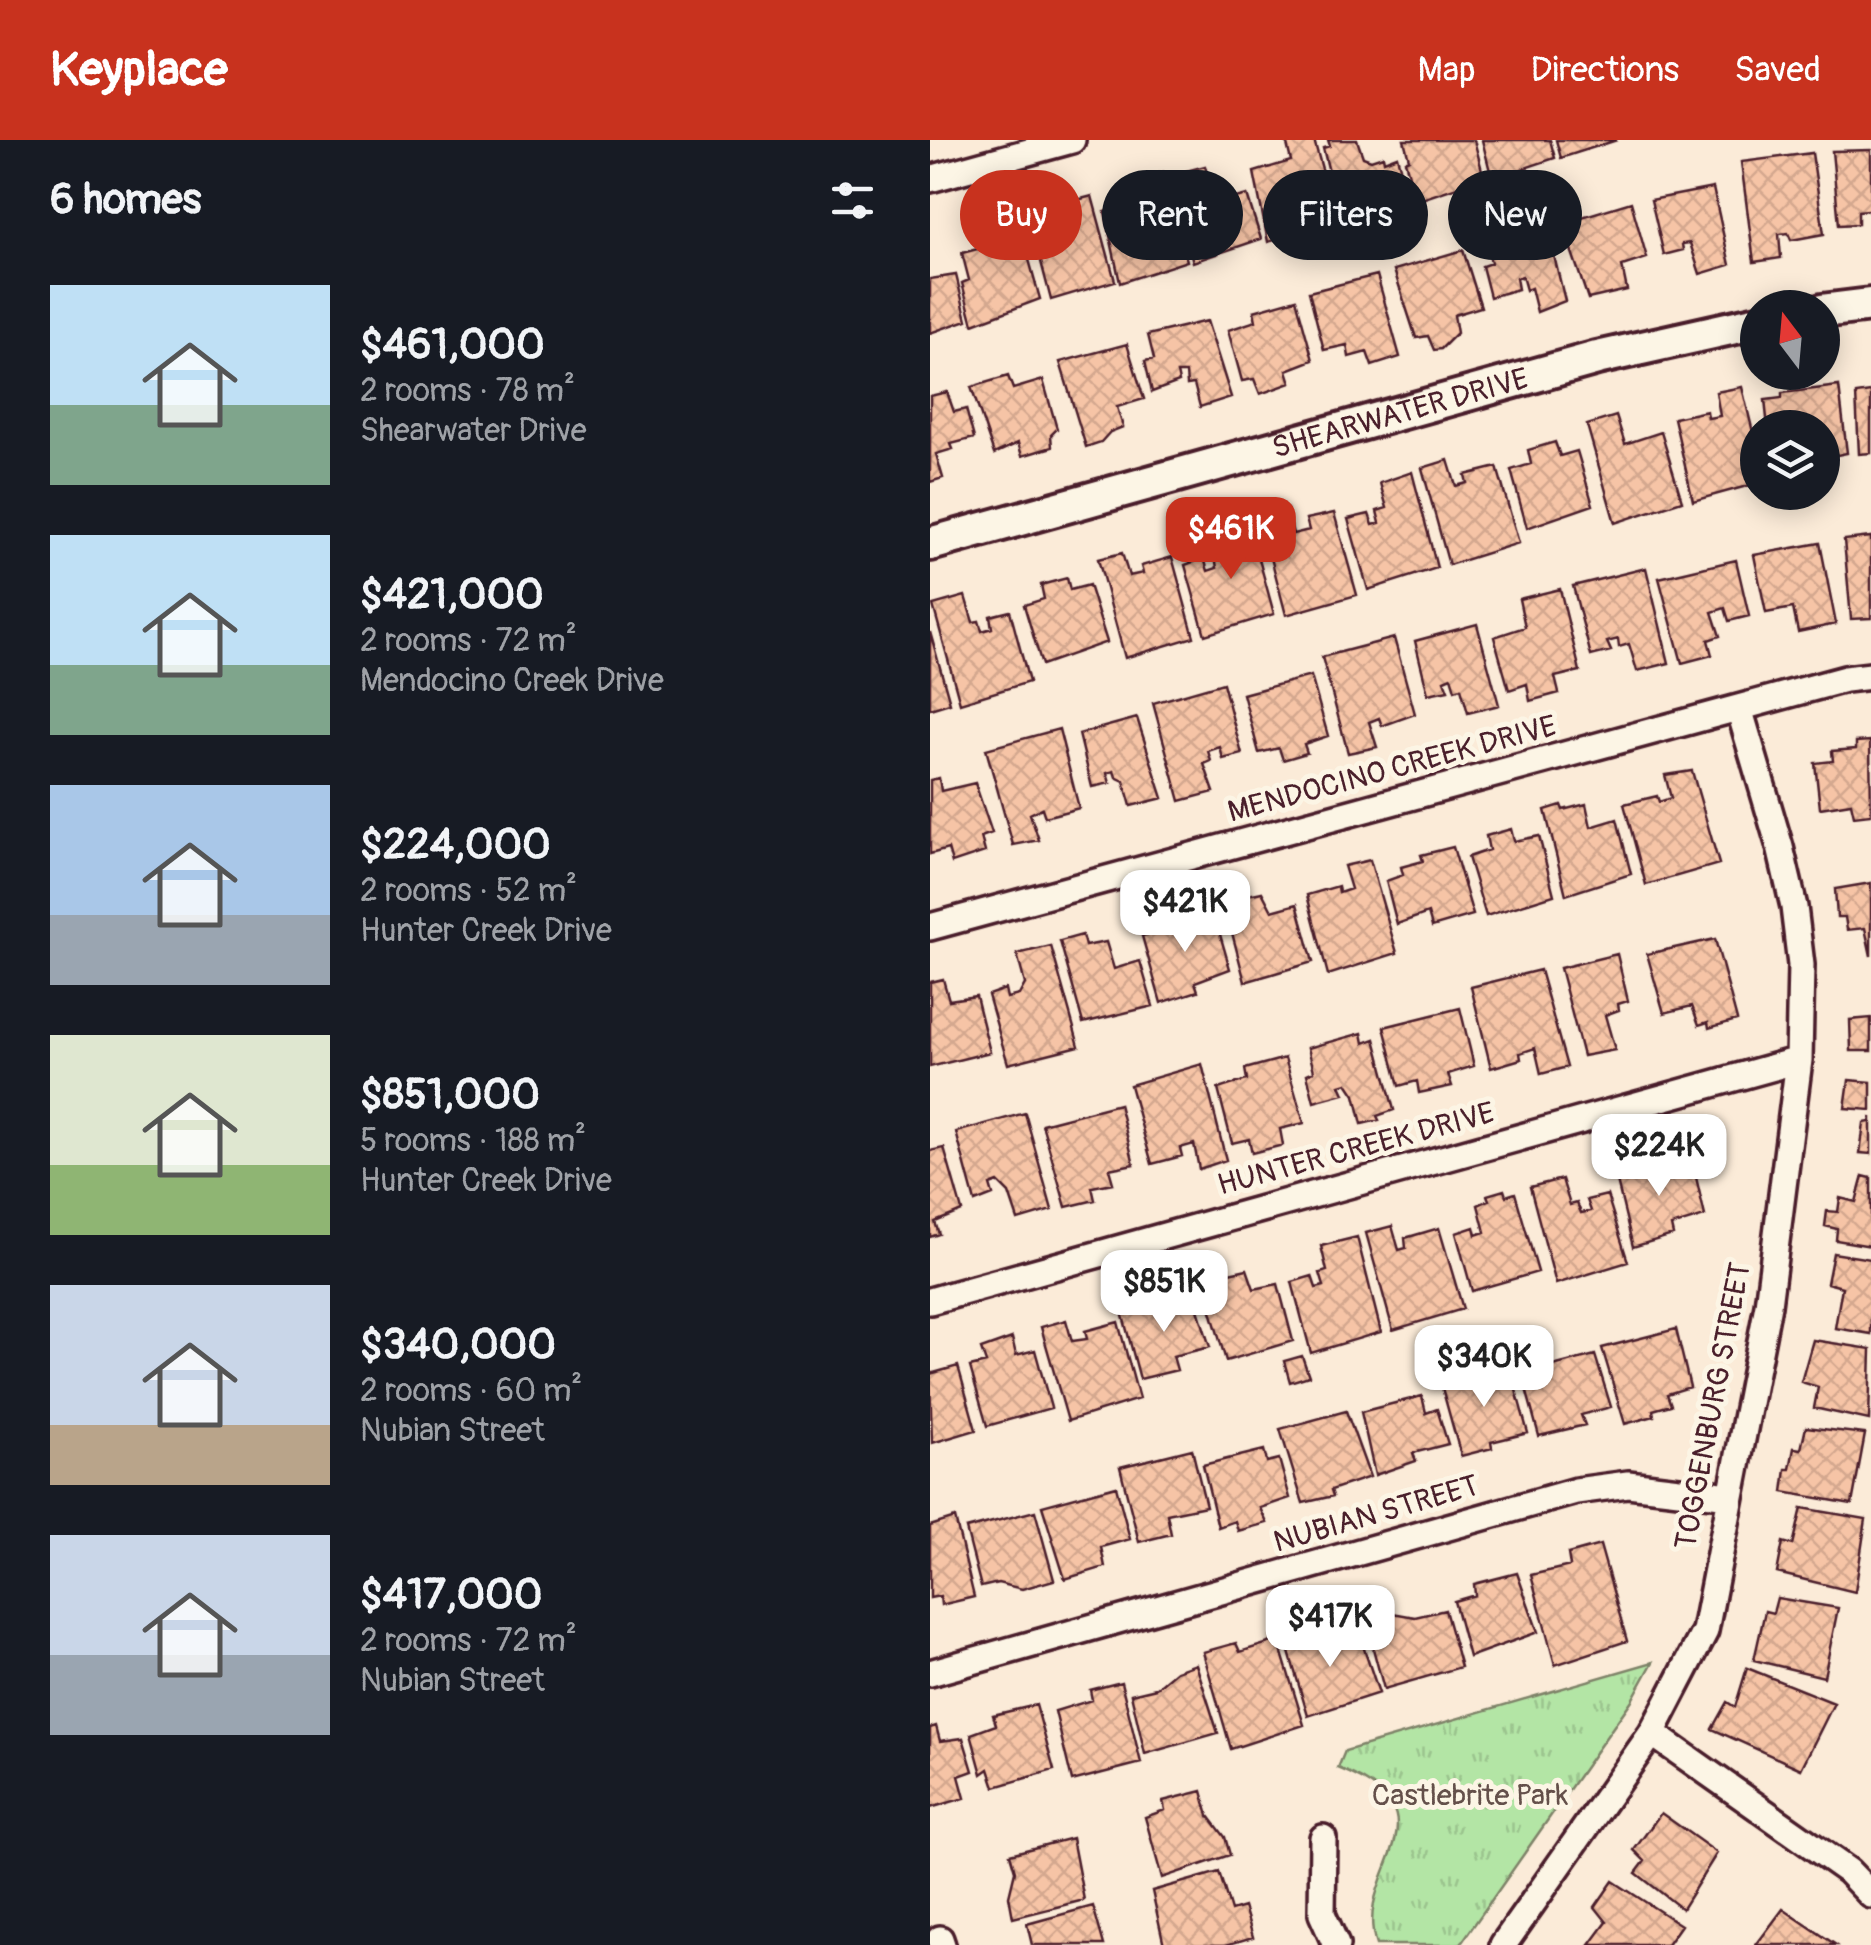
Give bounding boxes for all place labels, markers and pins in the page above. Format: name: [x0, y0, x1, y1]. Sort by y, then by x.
pin: $461K: [1161, 497, 1301, 582]
pin: $421K: [1115, 870, 1255, 955]
pin: $224K: [1589, 1114, 1729, 1199]
pin: $851K: [1094, 1250, 1234, 1335]
pin: $340K: [1414, 1325, 1554, 1410]
pin: $417K: [1260, 1585, 1400, 1670]

